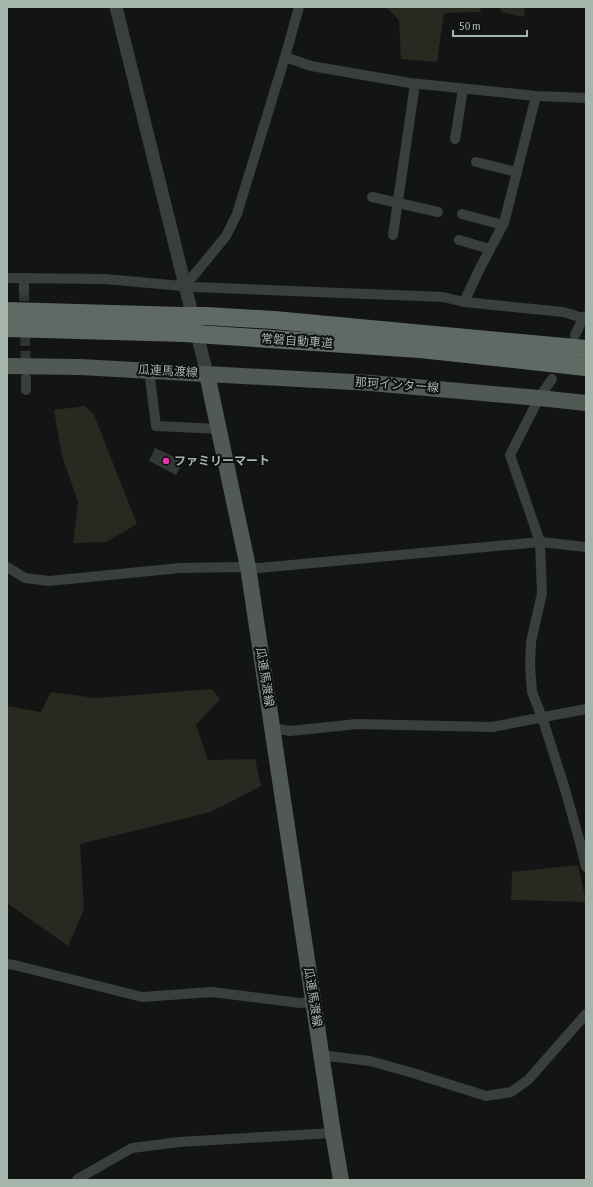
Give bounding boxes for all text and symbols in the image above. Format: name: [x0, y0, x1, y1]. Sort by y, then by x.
scale bar: [453, 12, 527, 38]
text: 50 m: [459, 19, 481, 33]
street label: 常磐自動車道: [261, 332, 333, 350]
street label: 瓜連馬渡線: [138, 362, 198, 380]
street label: 那珂インター線: [355, 375, 439, 395]
place label: ファミリーマート: [174, 454, 270, 468]
marker: ファミリーマート: [161, 456, 171, 466]
street label: 瓜連馬渡線: [253, 646, 277, 708]
street label: 瓜連馬渡線: [301, 966, 325, 1028]

